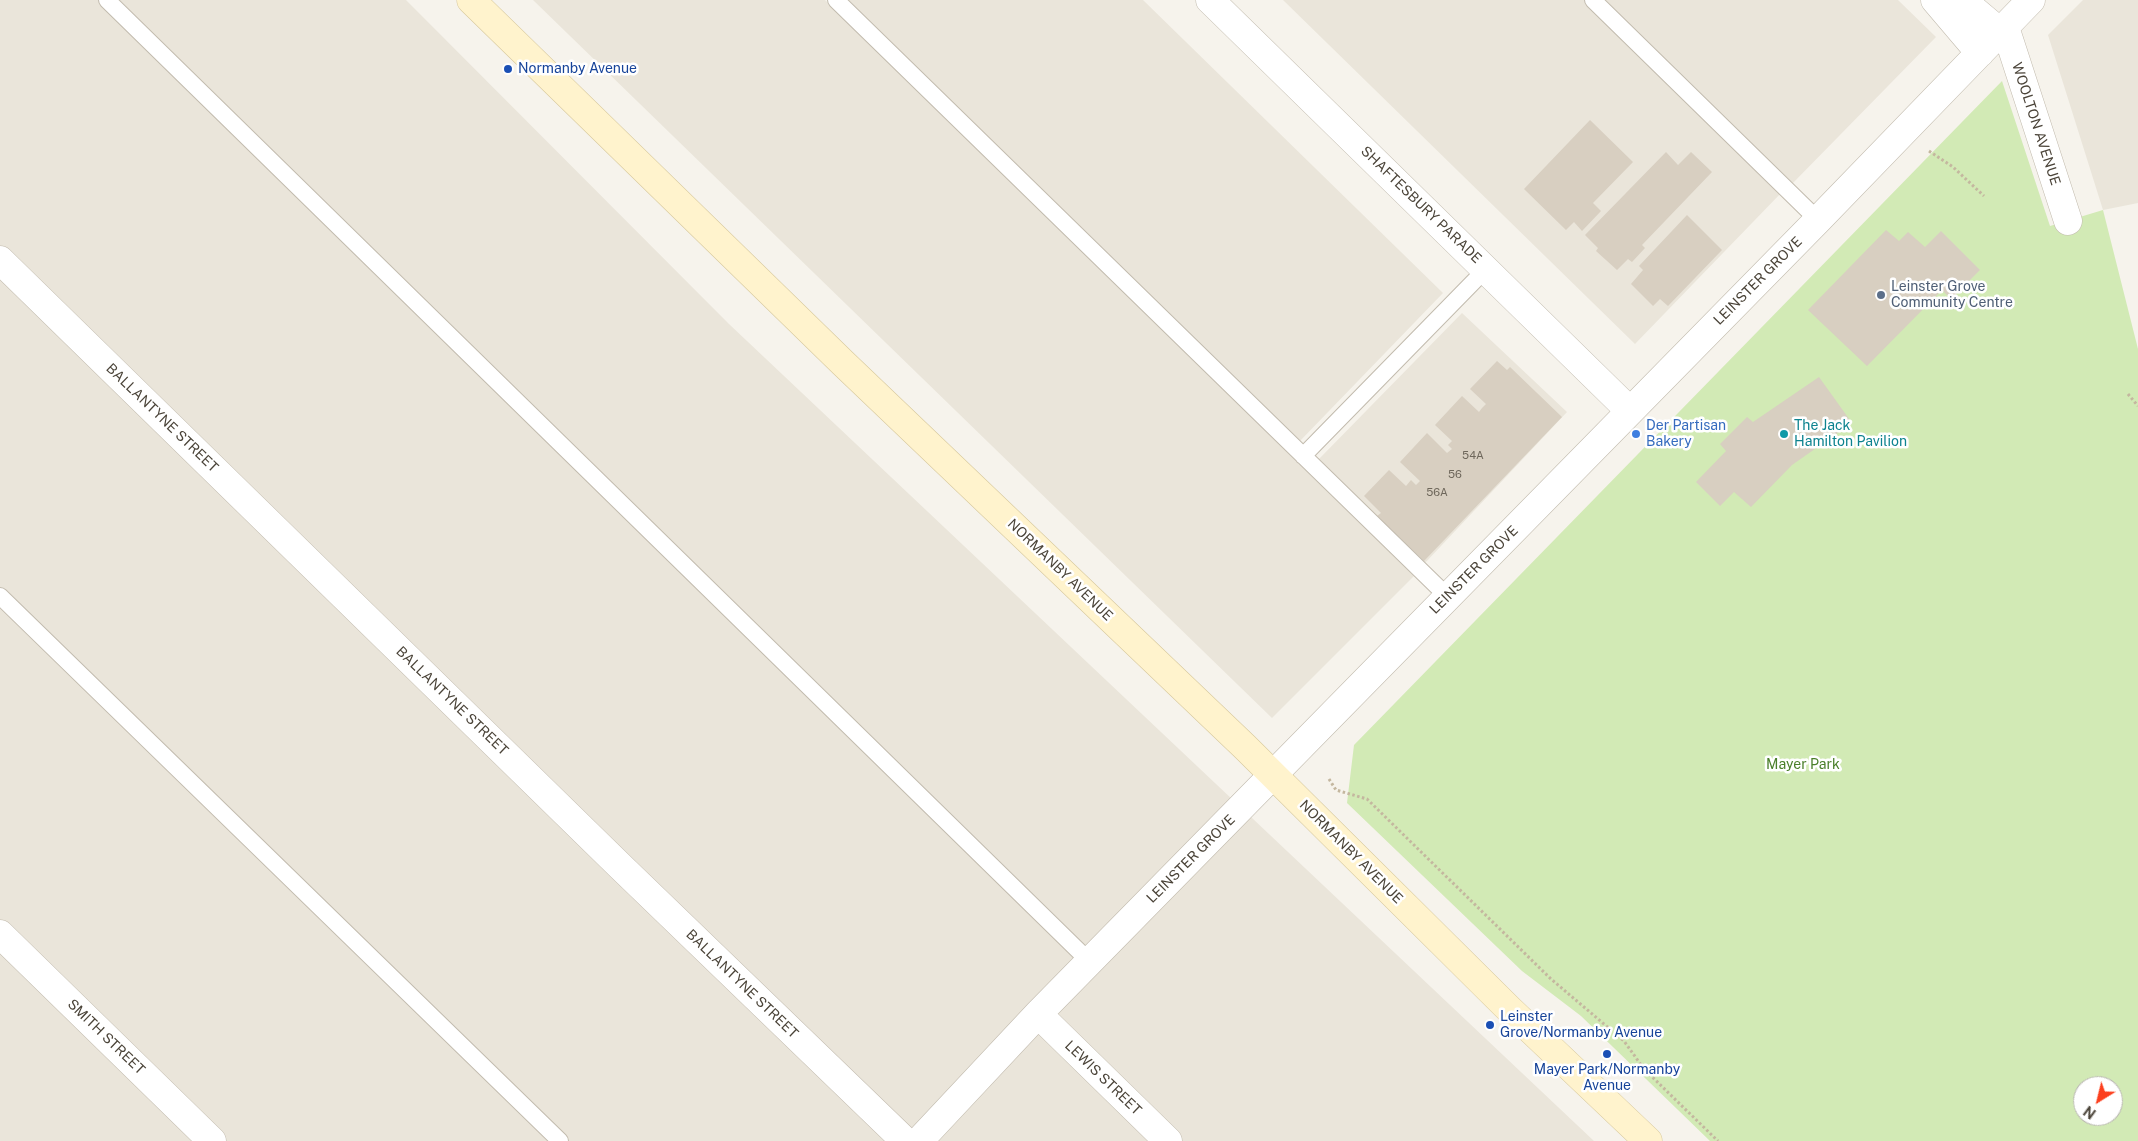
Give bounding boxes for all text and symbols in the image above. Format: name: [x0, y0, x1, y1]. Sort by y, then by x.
street label: WOOLTON AVENUE: [2008, 60, 2064, 188]
place label: Normanby Avenue: [518, 61, 637, 77]
marker: Normanby Avenue: [502, 63, 514, 75]
street label: SHAFTESBURY PARADE: [1357, 143, 1485, 267]
street label: LEINSTER GROVE: [1710, 233, 1806, 329]
place label: Leinster Grove Community Centre: [1891, 279, 2013, 312]
marker: Leinster Grove Community Centre: [1875, 289, 1887, 301]
street label: BALLANTYNE STREET: [103, 360, 221, 476]
place label: Der Partisan Bakery: [1646, 418, 1726, 451]
place label: The Jack Hamilton Pavilion: [1794, 418, 1907, 451]
marker: Der Partisan Bakery: [1630, 428, 1642, 440]
marker: The Jack Hamilton Pavilion: [1778, 428, 1790, 440]
house number: 54A: [1462, 449, 1484, 463]
house number: 56: [1448, 468, 1462, 482]
house number: 56A: [1426, 486, 1448, 500]
street label: NORMANBY AVENUE: [1004, 516, 1116, 624]
street label: LEINSTER GROVE: [1426, 522, 1522, 618]
street label: BALLANTYNE STREET: [393, 643, 511, 759]
park label: Mayer Park: [1766, 757, 1840, 773]
street label: NORMANBY AVENUE: [1296, 797, 1406, 907]
street label: LEINSTER GROVE: [1143, 811, 1239, 907]
street label: BALLANTYNE STREET: [683, 926, 801, 1042]
street label: SMITH STREET: [64, 996, 148, 1078]
place label: Leinster Grove/Normanby Avenue: [1500, 1009, 1662, 1042]
marker: Leinster Grove/Normanby Avenue: [1484, 1019, 1496, 1031]
street label: LEWIS STREET: [1061, 1037, 1145, 1119]
marker: Mayer Park/Normanby Avenue: [1601, 1048, 1613, 1060]
place label: Mayer Park/Normanby Avenue: [1534, 1062, 1680, 1094]
north arrow: [2073, 1076, 2123, 1126]
text: N: [2081, 1103, 2099, 1122]

